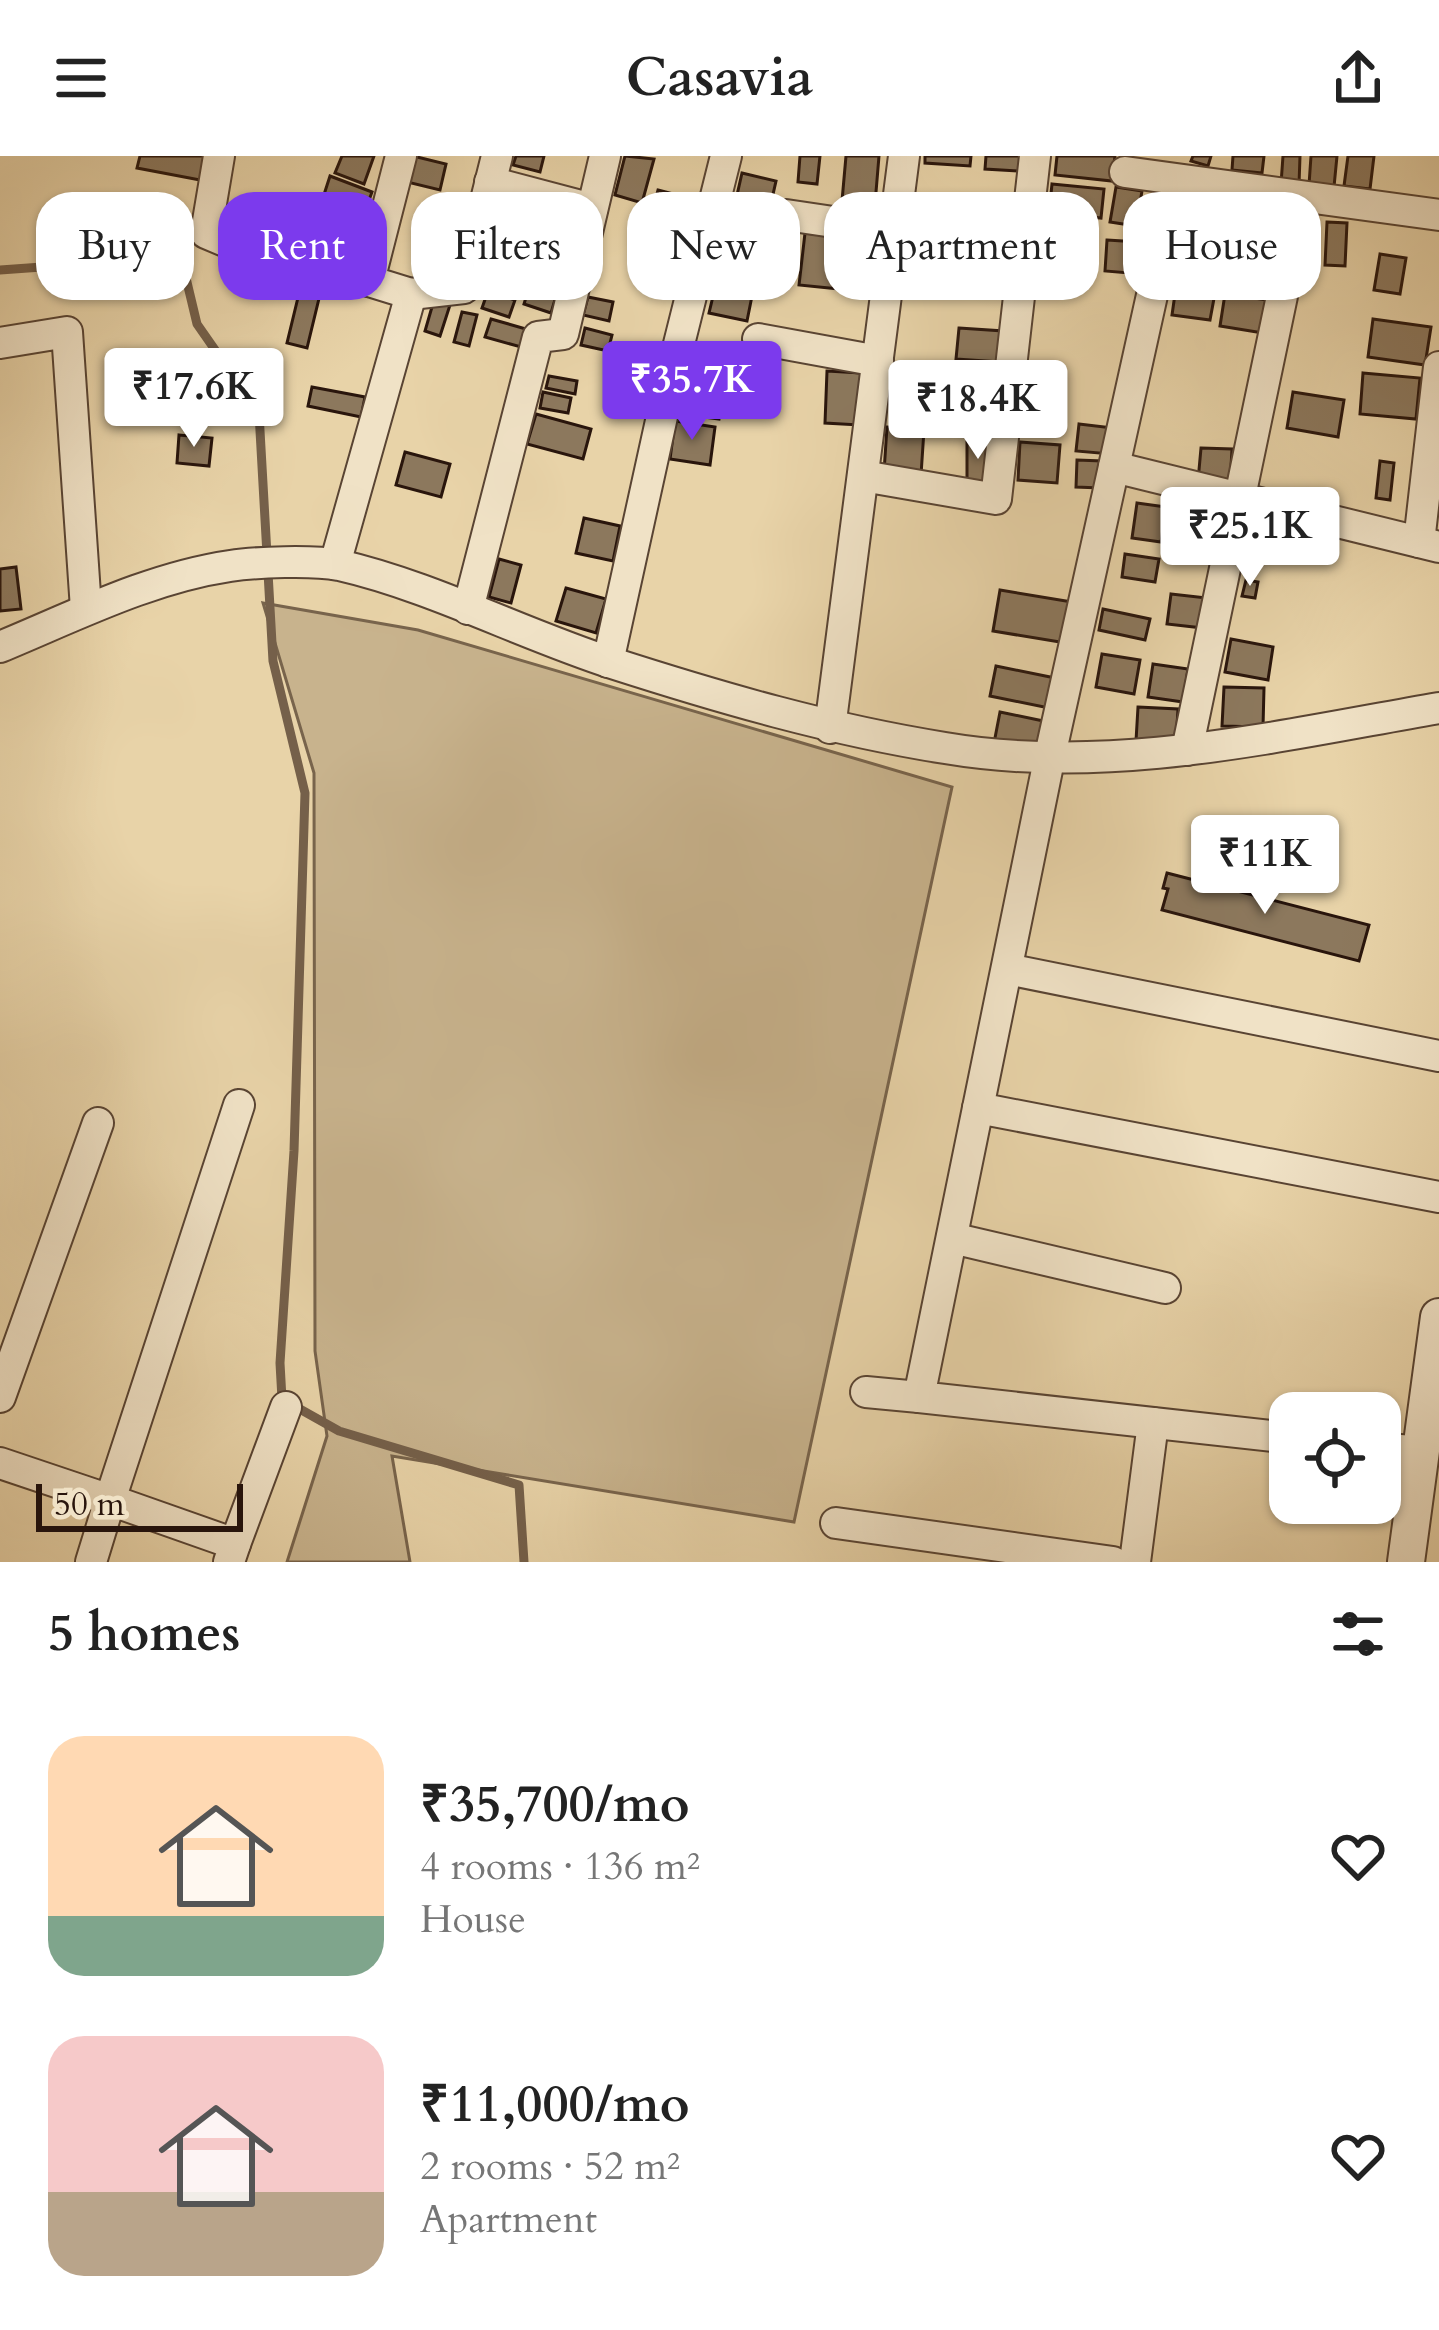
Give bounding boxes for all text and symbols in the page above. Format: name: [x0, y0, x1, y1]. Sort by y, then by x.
text: Casavia: [626, 42, 813, 115]
icon: menu: [48, 45, 114, 111]
icon: share: [1325, 45, 1391, 111]
chip: Buy: [36, 192, 194, 300]
chip: Rent: [218, 192, 387, 300]
chip: Filters: [411, 192, 603, 300]
chip: New: [627, 192, 800, 300]
chip: Apartment: [824, 192, 1099, 300]
chip: House: [1123, 192, 1321, 300]
pin: ₹35.7K: [594, 341, 790, 443]
pin: ₹17.6K: [96, 348, 292, 450]
text: ₹35.7K: [629, 353, 755, 406]
text: ₹17.6K: [131, 360, 257, 413]
pin: ₹18.4K: [880, 360, 1076, 462]
text: ₹18.4K: [915, 372, 1041, 425]
pin: ₹25.1K: [1152, 487, 1348, 589]
text: ₹25.1K: [1187, 499, 1313, 552]
pin: ₹11K: [1194, 815, 1336, 917]
text: ₹11K: [1218, 827, 1312, 880]
map controls: [1269, 1392, 1401, 1524]
button: locate: [1269, 1392, 1401, 1524]
scale bar: [36, 1478, 243, 1531]
text: 50 m: [54, 1482, 125, 1527]
text: 5 homes: [48, 1599, 240, 1669]
icon: filters: [1325, 1601, 1391, 1667]
text: ₹35,700/mo: [420, 1770, 689, 1840]
icon: home: [144, 1784, 288, 1928]
icon: heart: [1325, 1823, 1391, 1889]
text: 4 rooms · 136 m²: [420, 1840, 700, 1893]
text: House: [420, 1893, 526, 1946]
text: ₹11,000/mo: [420, 2070, 689, 2140]
icon: home: [144, 2084, 288, 2228]
icon: heart: [1325, 2123, 1391, 2189]
text: 2 rooms · 52 m²: [420, 2140, 680, 2193]
text: Apartment: [420, 2193, 597, 2246]

